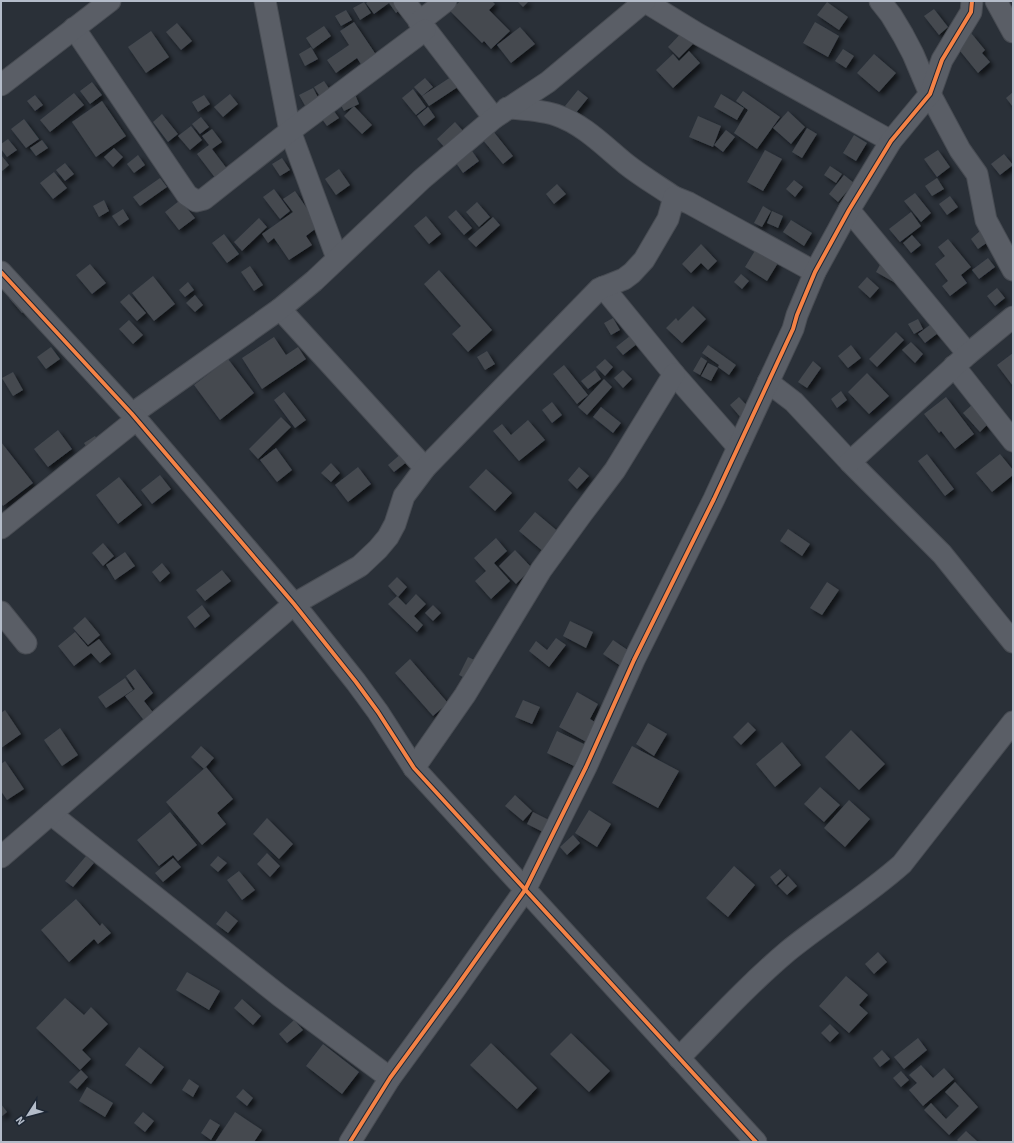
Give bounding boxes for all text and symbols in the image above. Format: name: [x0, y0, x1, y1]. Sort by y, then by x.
north arrow: [8, 1095, 48, 1135]
text: N: [12, 1113, 29, 1128]

